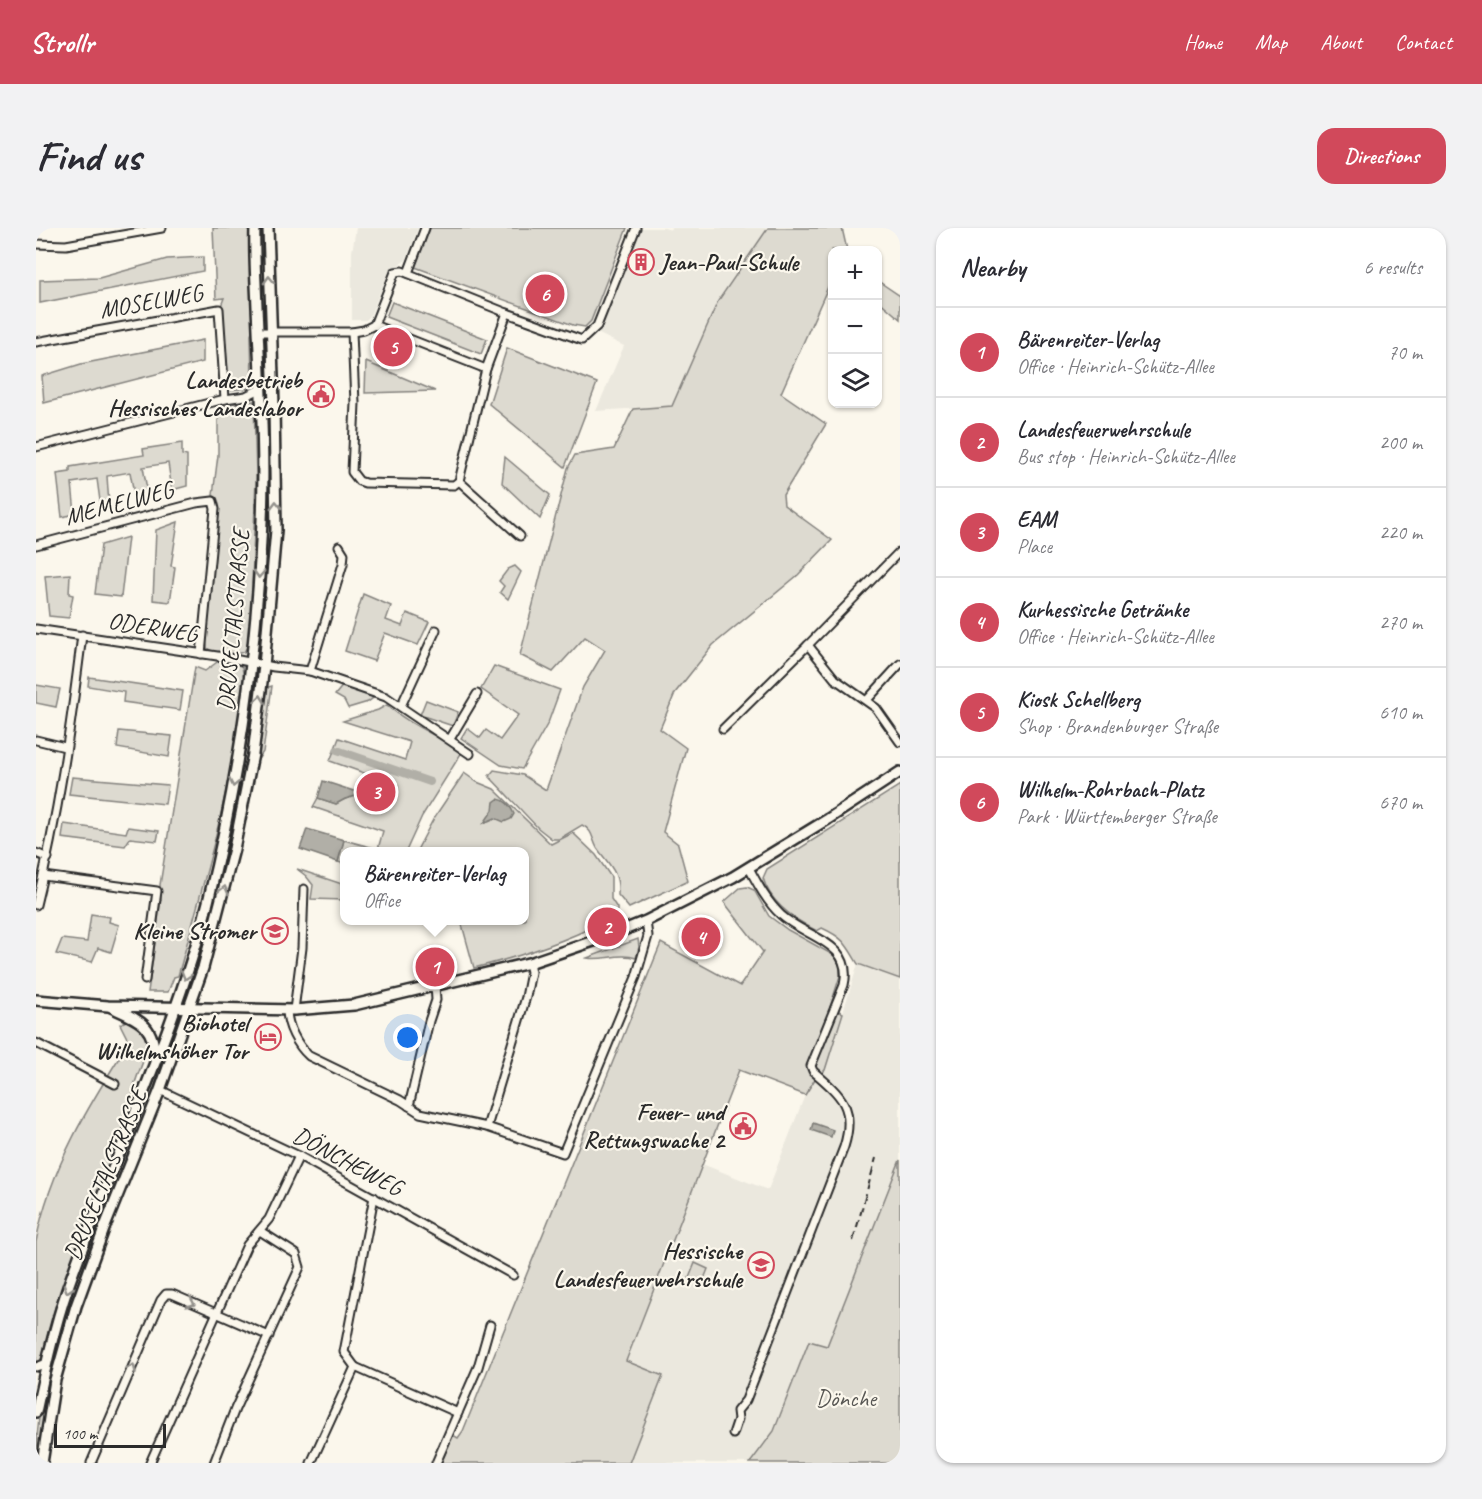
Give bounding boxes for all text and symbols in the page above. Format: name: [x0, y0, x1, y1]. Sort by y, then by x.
text: Strollr: [30, 25, 94, 60]
text: Home: [1184, 29, 1222, 55]
text: Map: [1255, 29, 1287, 55]
text: About: [1320, 29, 1362, 55]
text: Contact: [1395, 29, 1452, 55]
button: Directions: [1317, 128, 1446, 184]
text: Find us: [36, 130, 141, 183]
map controls: [828, 246, 882, 408]
button: +: [828, 246, 882, 300]
building icon: Jean-Paul-Schule: [626, 247, 656, 277]
place label: Jean-Paul-Schule: [658, 247, 800, 277]
text: Nearby: [960, 251, 1025, 284]
text: 6 results: [1363, 255, 1422, 280]
pin: 6: [526, 272, 564, 316]
one-way arrow: [263, 275, 276, 284]
street label: MOSELWEG: [97, 277, 207, 325]
button: −: [828, 300, 882, 354]
pin: 5: [374, 324, 412, 370]
text: Bärenreiter-Verlag: [1017, 326, 1159, 354]
text: 1: [975, 340, 984, 365]
text: 70 m: [1388, 340, 1422, 365]
button: layers: [828, 354, 882, 408]
text: Office · Heinrich-Schütz-Allee: [1017, 354, 1214, 379]
place label: Landesbetrieb Hessisches Landeslabor: [108, 365, 304, 423]
public building icon: Landesbetrieb Hessisches Landeslabor: [306, 379, 336, 409]
text: Landesfeuerwehrschule: [1017, 416, 1190, 444]
text: 2: [975, 430, 984, 455]
text: 200 m: [1379, 430, 1422, 455]
text: Bus stop · Heinrich-Schütz-Allee: [1017, 444, 1235, 469]
street label: MEMELWEG: [62, 474, 178, 532]
one-way arrow: [270, 500, 282, 509]
text: EAM: [1017, 506, 1056, 534]
text: 3: [975, 520, 984, 545]
text: 220 m: [1379, 520, 1422, 545]
street label: DRUSELTALSTRASSE: [210, 525, 256, 712]
text: Place: [1017, 534, 1052, 559]
one-way arrow: [252, 569, 265, 578]
text: Kurhessische Getränke: [1017, 596, 1188, 624]
street label: ODERWEG: [106, 605, 202, 649]
text: 4: [975, 610, 984, 635]
text: 270 m: [1379, 610, 1422, 635]
text: Office · Heinrich-Schütz-Allee: [1017, 624, 1214, 649]
text: Kiosk Schellberg: [1017, 686, 1140, 714]
one-way arrow: [253, 694, 266, 703]
text: 5: [975, 700, 984, 725]
text: 610 m: [1379, 700, 1422, 725]
text: Shop · Brandenburger Straße: [1017, 714, 1218, 739]
pin: 3: [356, 770, 396, 814]
text: Wilhelm-Rohrbach-Platz: [1017, 776, 1204, 804]
one-way arrow: [228, 778, 241, 788]
text: 6: [975, 790, 984, 815]
text: 670 m: [1379, 790, 1422, 815]
text: Park · Württemberger Straße: [1017, 804, 1217, 829]
popup: [340, 847, 529, 925]
text: Bärenreiter-Verlag: [363, 860, 506, 888]
one-way arrow: [216, 885, 229, 895]
text: Office: [363, 888, 400, 913]
pin: 2: [588, 904, 626, 950]
pin: 4: [682, 914, 720, 960]
place label: Kleine Stromer: [133, 916, 258, 946]
school or university icon: Kleine Stromer: [260, 916, 290, 946]
pin: 1: [416, 944, 454, 990]
one-way arrow: [181, 970, 193, 981]
place label: Biohotel Wilhelmshöher Tor: [96, 1008, 253, 1066]
hotel icon: Biohotel Wilhelmshöher Tor: [253, 1022, 283, 1052]
your location: [393, 1023, 422, 1052]
street label: DRUSELTALSTRASSE: [57, 1081, 154, 1264]
place label: Feuer- und Rettungswache 2: [583, 1097, 728, 1155]
public building icon: Feuer- und Rettungswache 2: [728, 1111, 758, 1141]
street label: DÖNCHEWEG: [288, 1120, 410, 1203]
place label: Hessische Landesfeuerwehrschule: [553, 1236, 744, 1294]
school or university icon: Hessische Landesfeuerwehrschule: [746, 1250, 776, 1280]
one-way arrow: [62, 1283, 75, 1294]
one-way arrow: [185, 1295, 196, 1307]
one-way arrow: [125, 1364, 137, 1375]
park label: Dönche: [816, 1383, 878, 1413]
scale bar: [54, 1421, 166, 1448]
text: 100 m: [63, 1424, 97, 1444]

